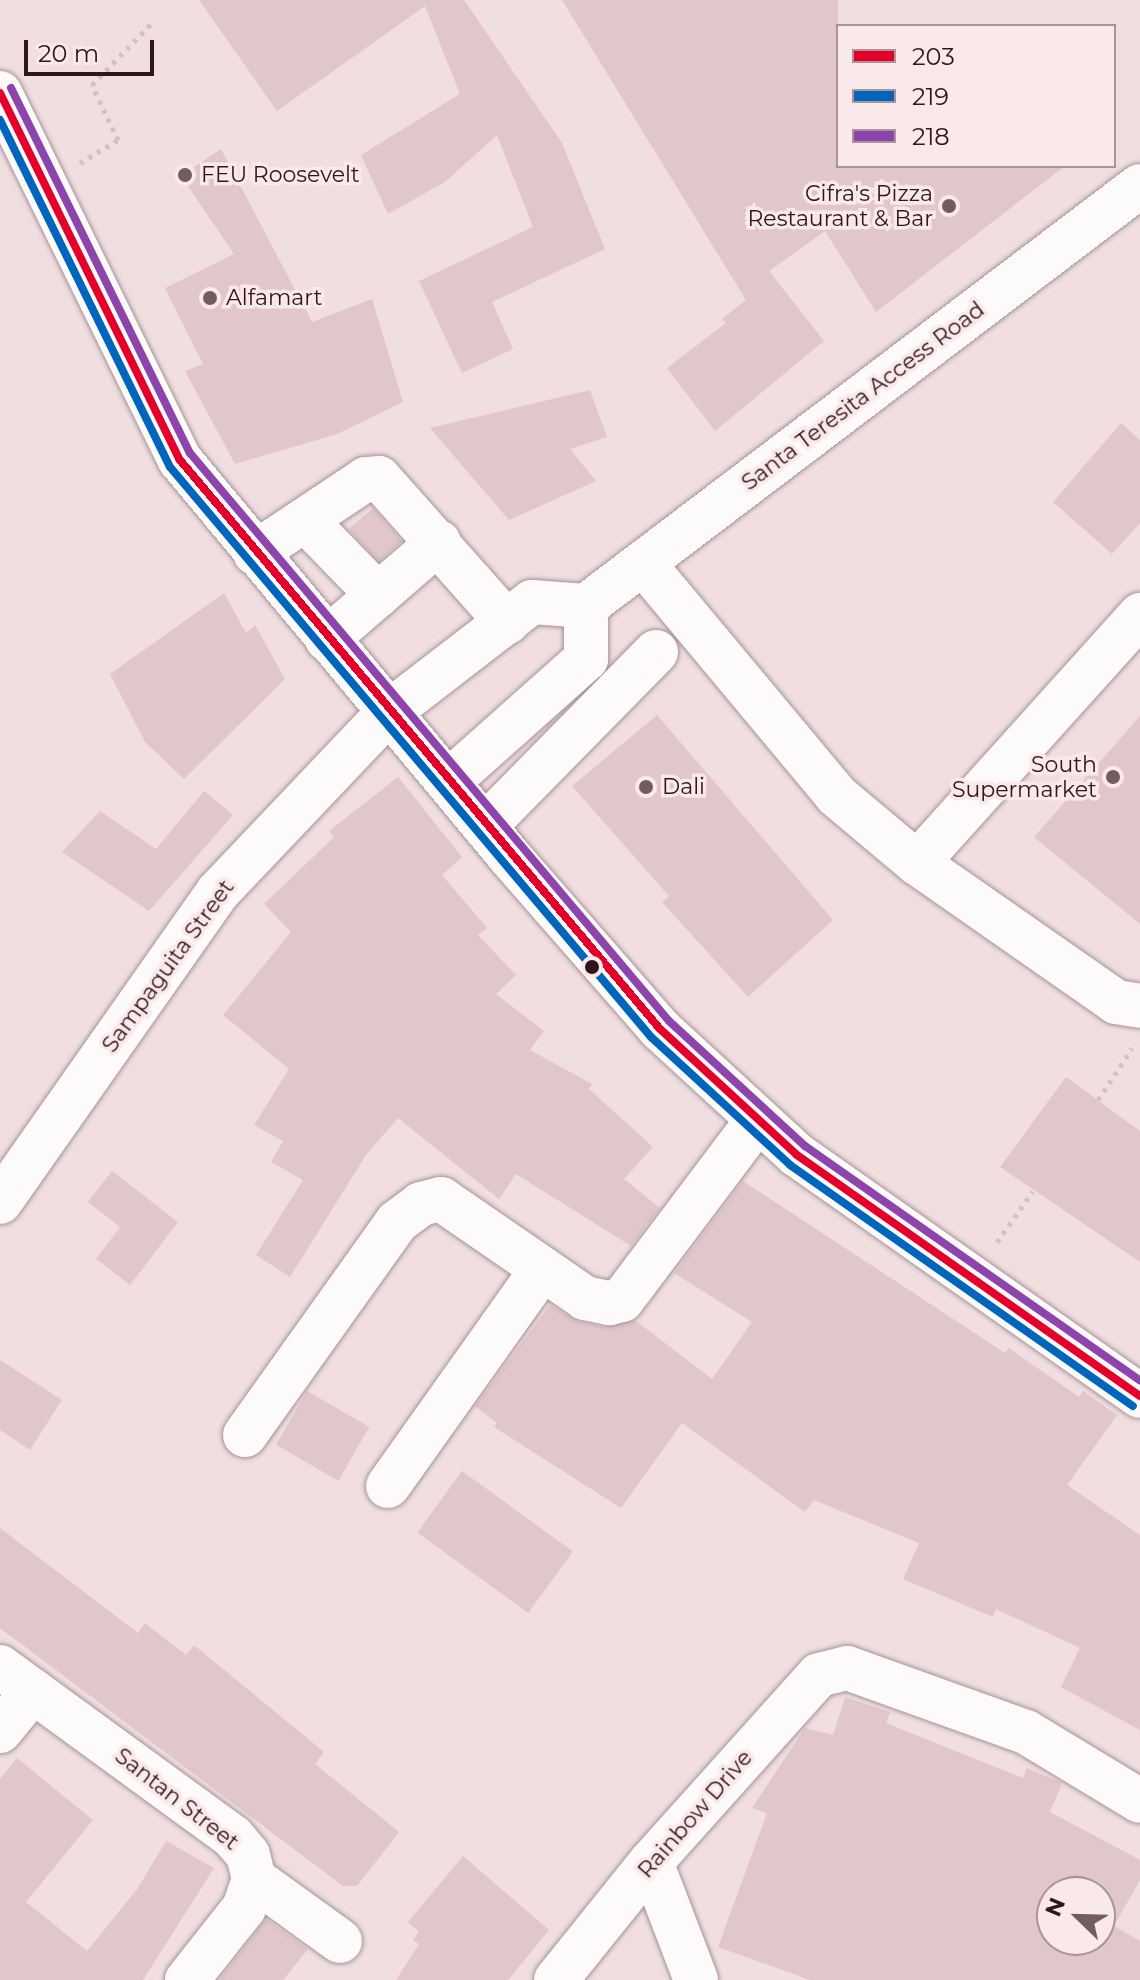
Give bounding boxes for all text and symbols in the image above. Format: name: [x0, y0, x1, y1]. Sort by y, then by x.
scale bar: [28, 24, 158, 74]
legend: [836, 24, 1116, 168]
text: 20 m: [38, 39, 99, 68]
text: 203: [912, 42, 955, 71]
text: 219: [912, 82, 949, 111]
text: 218: [912, 122, 950, 151]
place label: FEU Roosevelt: [201, 162, 360, 188]
marker: FEU Roosevelt: [176, 166, 194, 184]
place label: Cifra's Pizza Restaurant & Bar: [747, 180, 933, 232]
marker: Cifra's Pizza Restaurant & Bar: [940, 197, 958, 215]
place label: Alfamart: [226, 285, 322, 311]
marker: Alfamart: [201, 289, 219, 307]
street label: Santa Teresita Access Road: [736, 296, 990, 496]
place label: South Supermarket: [952, 751, 1097, 802]
marker: South Supermarket: [1104, 768, 1122, 786]
place label: Dali: [662, 774, 705, 800]
marker: Dali: [637, 778, 655, 796]
street label: Sampaguita Street: [96, 875, 240, 1057]
unlabelled marker: [584, 959, 600, 975]
street label: Santan Street: [110, 1742, 244, 1856]
street label: Rainbow Drive: [632, 1745, 758, 1883]
north arrow: [1036, 1876, 1116, 1956]
text: N: [1039, 1894, 1071, 1921]

